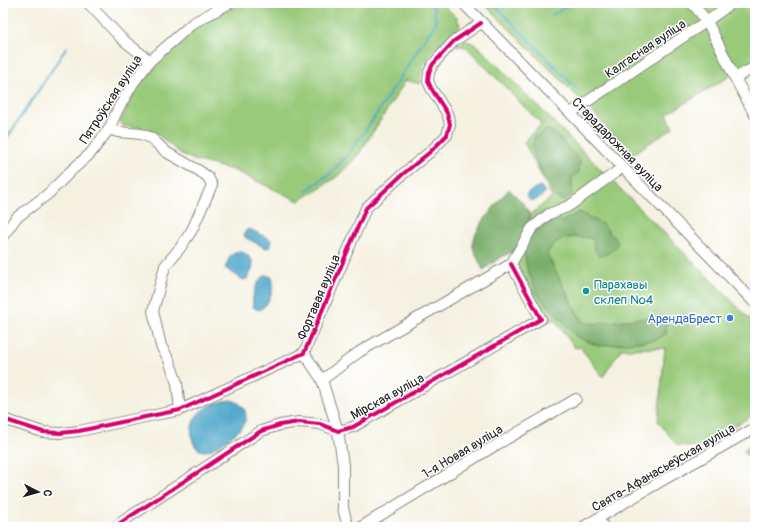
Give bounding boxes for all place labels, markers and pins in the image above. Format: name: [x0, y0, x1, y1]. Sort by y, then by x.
place label: Парахавы склеп №4: [594, 277, 654, 308]
marker: Парахавы склеп №4: [581, 286, 591, 296]
place label: АрендаБрест: [647, 311, 722, 327]
marker: АрендаБрест: [725, 313, 735, 323]

